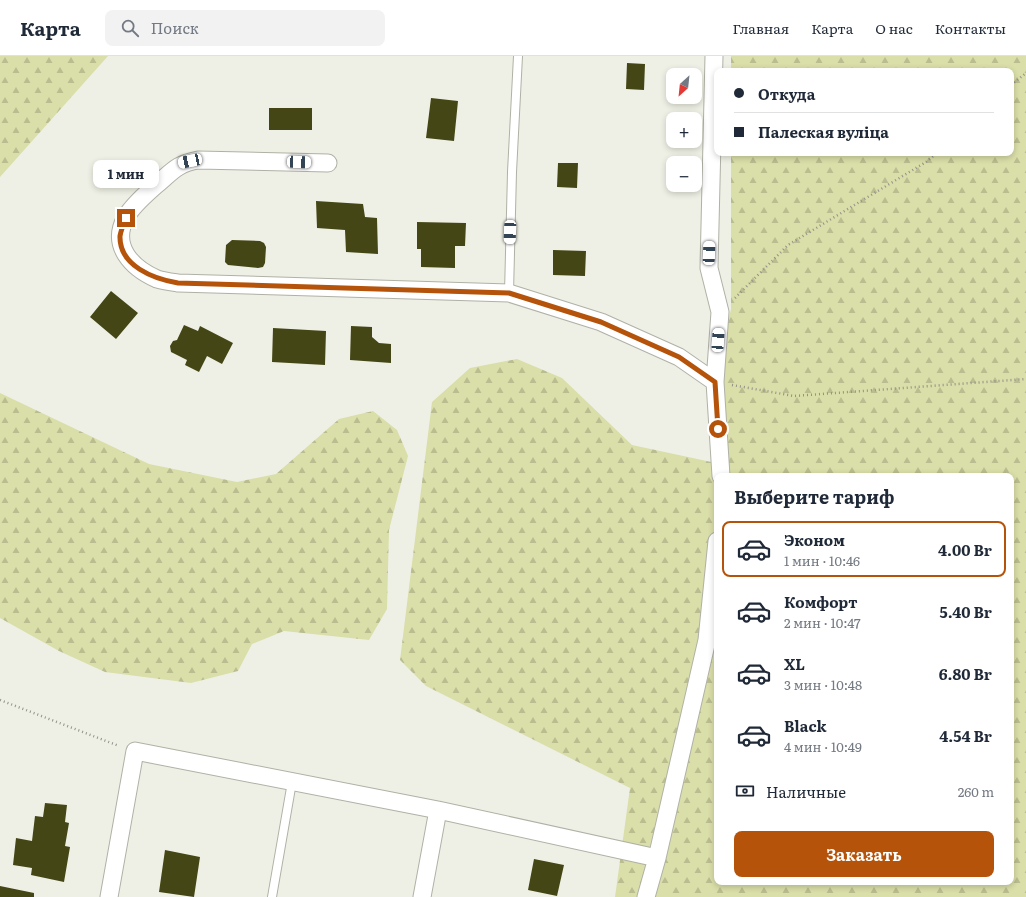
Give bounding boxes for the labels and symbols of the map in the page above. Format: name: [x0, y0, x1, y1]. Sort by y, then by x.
north arrow: [666, 68, 702, 104]
car: [177, 153, 203, 169]
car: [287, 156, 311, 168]
callout: 1 мин: [93, 160, 159, 188]
route end: [117, 209, 135, 227]
car: [504, 220, 516, 244]
car: [703, 241, 715, 265]
car: [711, 328, 725, 352]
route start: [709, 420, 727, 438]

